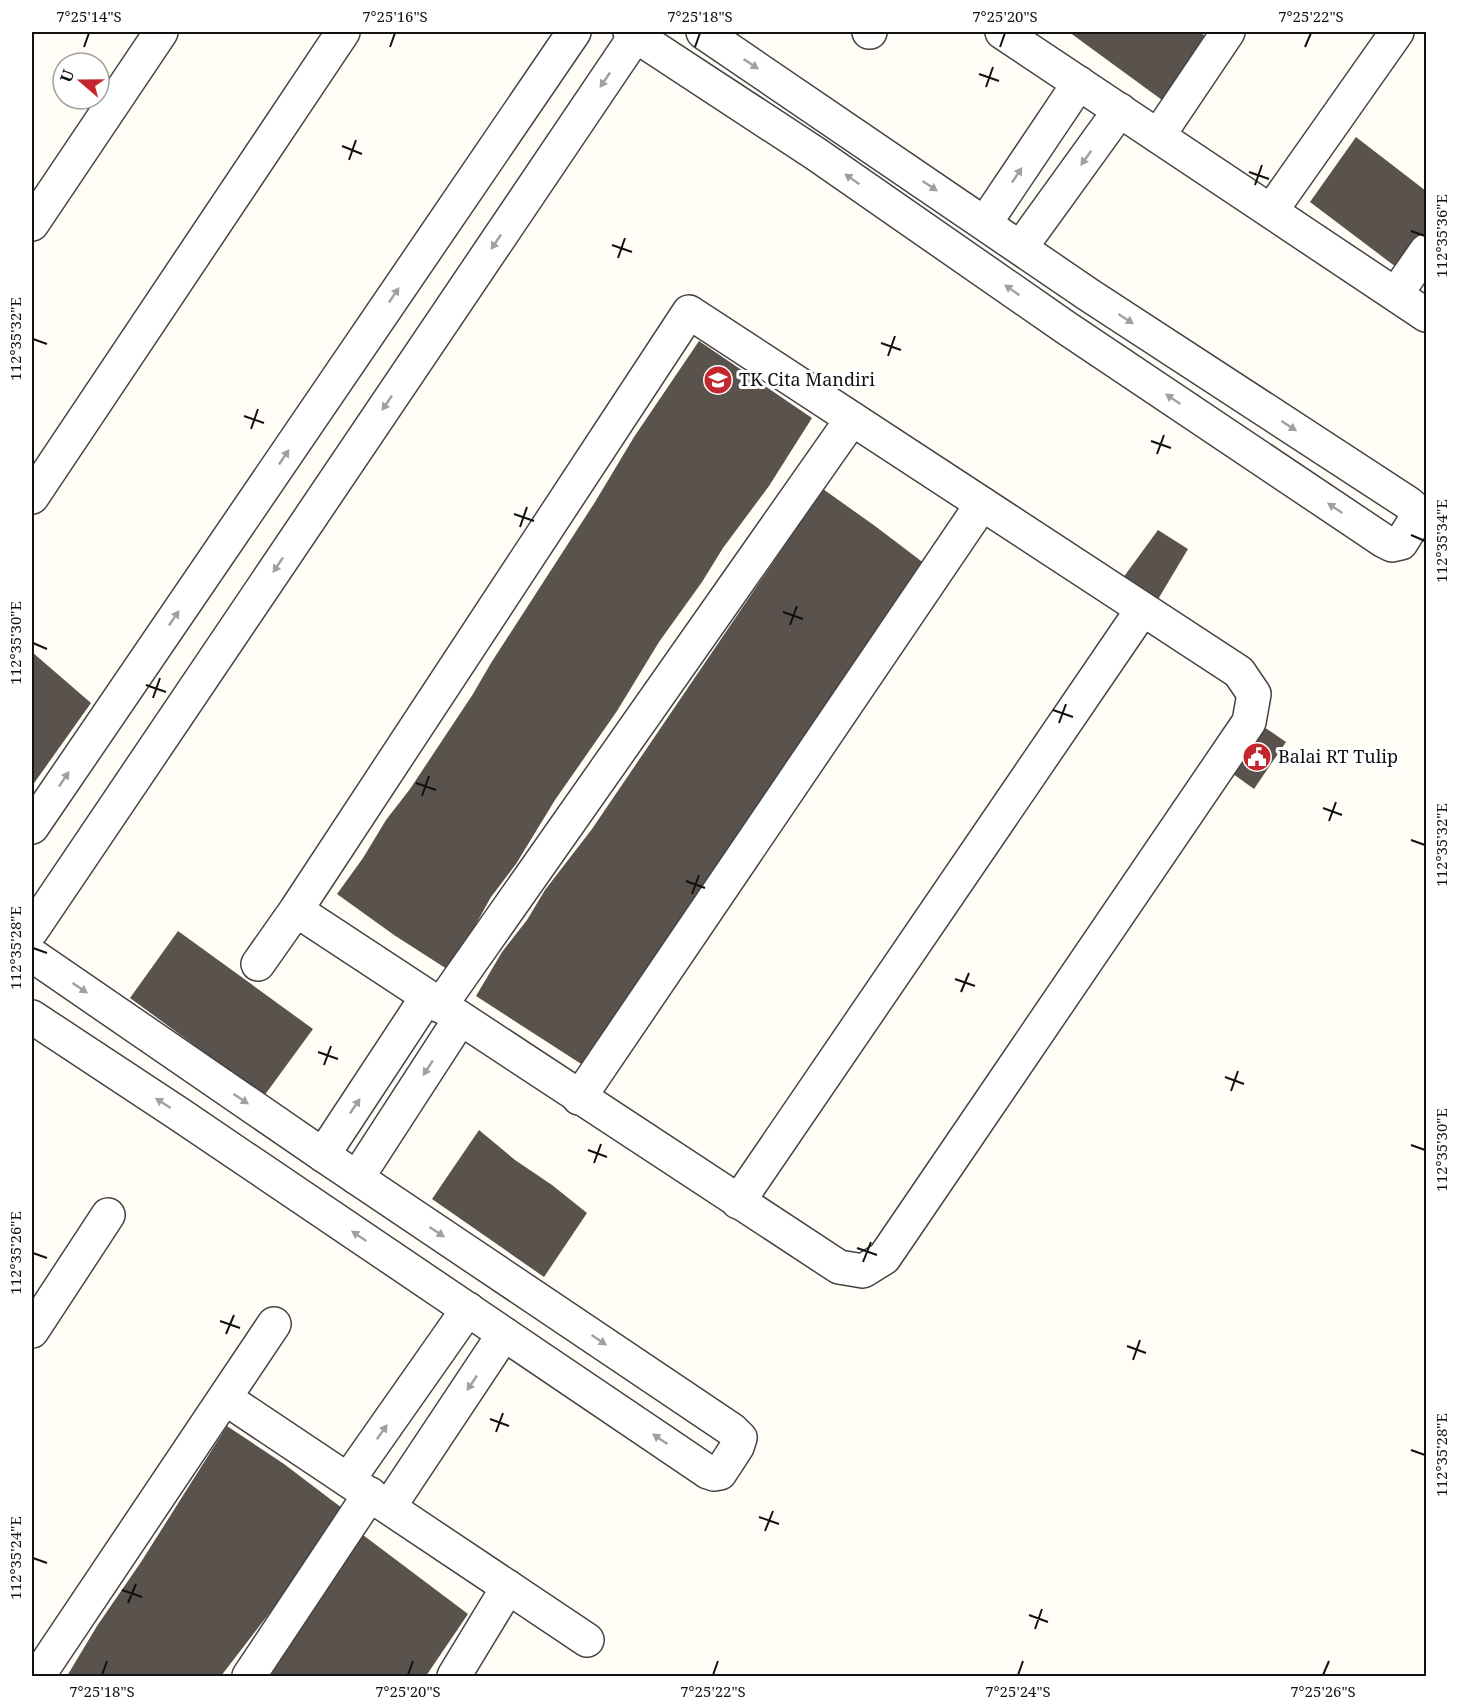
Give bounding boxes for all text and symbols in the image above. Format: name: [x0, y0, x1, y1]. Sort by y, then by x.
text: 7°25'14"S: [56, 6, 122, 26]
text: 7°25'16"S: [362, 6, 428, 26]
text: 7°25'18"S: [667, 6, 733, 26]
text: 7°25'20"S: [972, 6, 1038, 26]
text: 7°25'22"S: [1278, 6, 1344, 26]
north arrow: [51, 51, 111, 111]
one-way arrow: [743, 59, 760, 70]
text: U: [55, 66, 79, 85]
one-way arrow: [600, 72, 611, 88]
one-way arrow: [1080, 149, 1092, 165]
one-way arrow: [1012, 167, 1023, 183]
one-way arrow: [844, 173, 860, 185]
one-way arrow: [921, 180, 937, 192]
text: 112°35'36"E: [1431, 194, 1451, 278]
one-way arrow: [490, 233, 502, 249]
one-way arrow: [1004, 285, 1020, 296]
one-way arrow: [388, 288, 400, 304]
text: 112°35'32"E: [5, 297, 25, 381]
one-way arrow: [1118, 313, 1134, 324]
school or university icon: TK Cita Mandiri: [702, 364, 734, 396]
place label: TK Cita Mandiri: [739, 367, 875, 391]
one-way arrow: [1166, 393, 1182, 405]
one-way arrow: [381, 395, 393, 411]
one-way arrow: [1281, 420, 1298, 431]
one-way arrow: [278, 449, 290, 465]
text: 112°35'34"E: [1431, 499, 1451, 583]
one-way arrow: [1327, 503, 1343, 514]
one-way arrow: [273, 557, 284, 573]
text: 112°35'30"E: [5, 601, 25, 685]
one-way arrow: [168, 610, 180, 626]
public building icon: Balai RT Tulip: [1241, 741, 1273, 773]
place label: Balai RT Tulip: [1278, 744, 1398, 768]
one-way arrow: [59, 770, 70, 787]
text: 112°35'32"E: [1431, 803, 1451, 887]
text: 112°35'28"E: [5, 906, 25, 990]
one-way arrow: [71, 982, 87, 994]
one-way arrow: [423, 1060, 434, 1076]
one-way arrow: [232, 1093, 248, 1105]
one-way arrow: [155, 1098, 171, 1109]
one-way arrow: [349, 1099, 361, 1115]
text: 112°35'30"E: [1431, 1108, 1451, 1192]
text: 112°35'26"E: [5, 1211, 25, 1295]
one-way arrow: [428, 1226, 444, 1238]
one-way arrow: [352, 1230, 368, 1242]
one-way arrow: [590, 1335, 607, 1346]
one-way arrow: [467, 1375, 478, 1391]
text: 112°35'28"E: [1431, 1413, 1451, 1497]
one-way arrow: [376, 1424, 388, 1440]
one-way arrow: [652, 1434, 668, 1445]
text: 112°35'24"E: [5, 1516, 25, 1600]
text: 7°25'18"S: [69, 1681, 135, 1701]
text: 7°25'20"S: [375, 1681, 441, 1701]
text: 7°25'22"S: [680, 1681, 746, 1701]
text: 7°25'24"S: [985, 1681, 1051, 1701]
text: 7°25'26"S: [1290, 1681, 1356, 1701]

